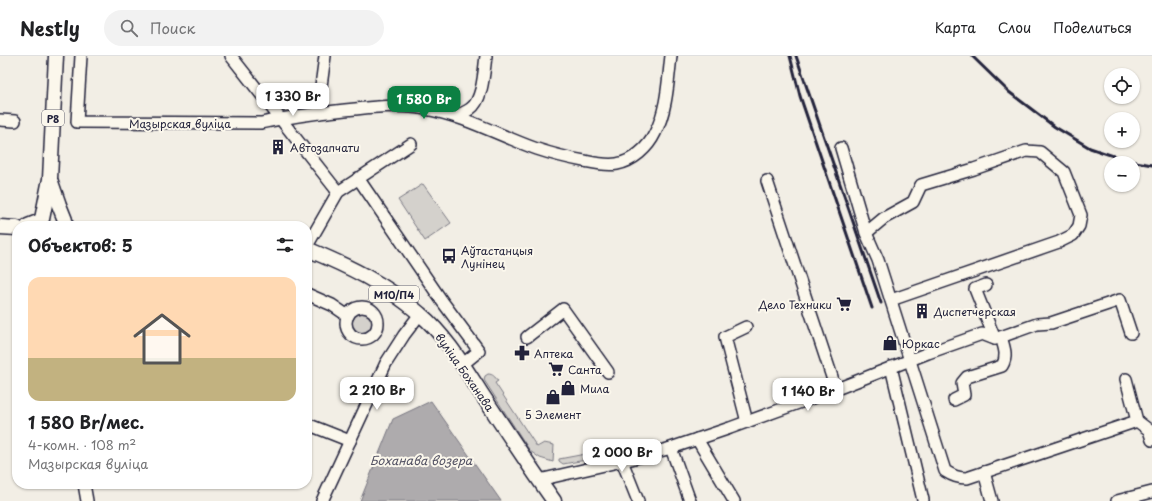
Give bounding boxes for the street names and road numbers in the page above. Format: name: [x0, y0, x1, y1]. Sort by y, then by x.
road number: Р8: [42, 110, 64, 126]
street label: Мазырская вуліца: [129, 115, 231, 132]
road number: М10/П4: [369, 286, 419, 302]
street label: вуліца Боханава: [432, 329, 499, 415]

